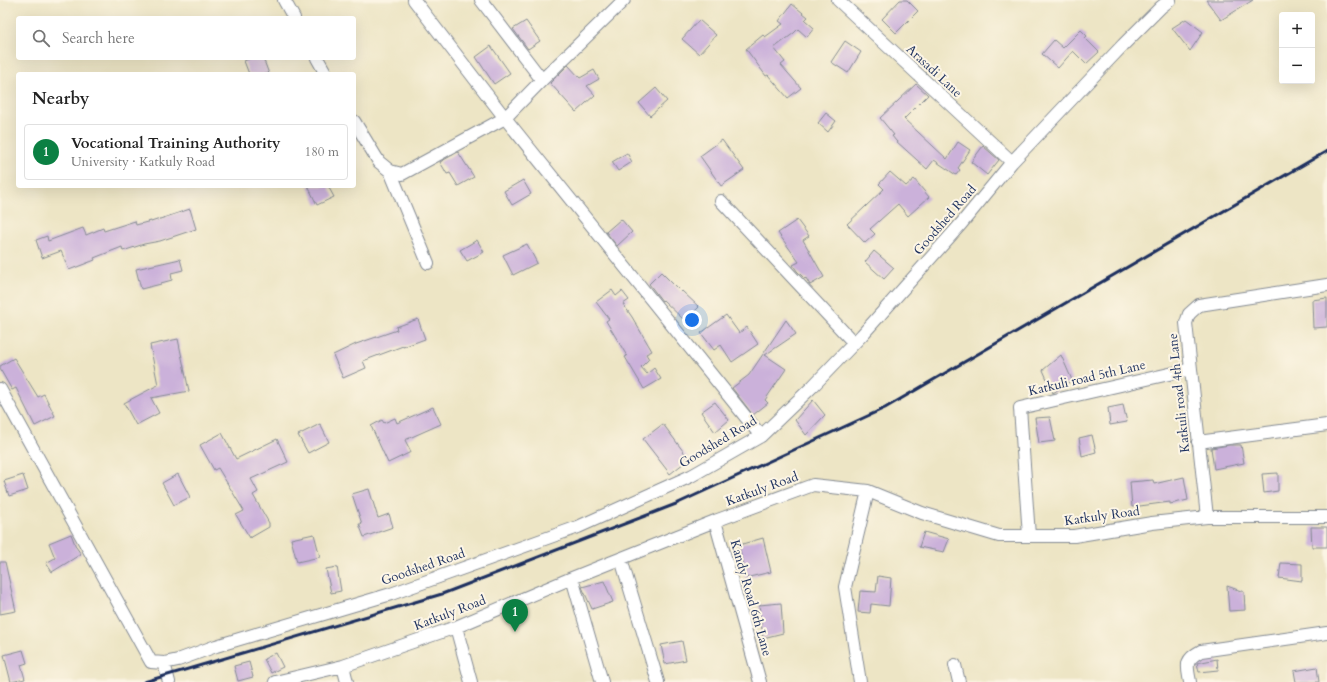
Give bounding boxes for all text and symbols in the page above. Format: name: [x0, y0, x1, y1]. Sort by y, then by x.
map controls: [1279, 12, 1315, 84]
button: +: [1279, 12, 1315, 48]
search box: [16, 16, 356, 60]
icon: search: [30, 27, 52, 49]
text: Search here: [62, 28, 135, 48]
street label: Arasadi Lane: [902, 40, 966, 102]
button: −: [1279, 48, 1315, 84]
text: Nearby: [32, 87, 89, 110]
text: Vocational Training Authority: [71, 133, 281, 153]
text: 1: [43, 143, 49, 161]
text: 180 m: [305, 143, 339, 161]
text: University · Katkuly Road: [71, 153, 215, 171]
street label: Goodshed Road: [909, 181, 981, 259]
your location: [682, 310, 702, 330]
street label: Katkuli road 4th Lane: [1164, 332, 1194, 454]
street label: Katkuli road 5th Lane: [1027, 356, 1148, 400]
street label: Goodshed Road: [676, 412, 760, 472]
street label: Katkuly Road: [723, 468, 801, 510]
street label: Katkuly Road: [1063, 502, 1141, 530]
street label: Kandy Road 6th Lane: [726, 538, 776, 658]
street label: Goodshed Road: [379, 544, 467, 590]
street label: Katkuly Road: [411, 591, 489, 635]
pin: 1: [502, 599, 528, 632]

